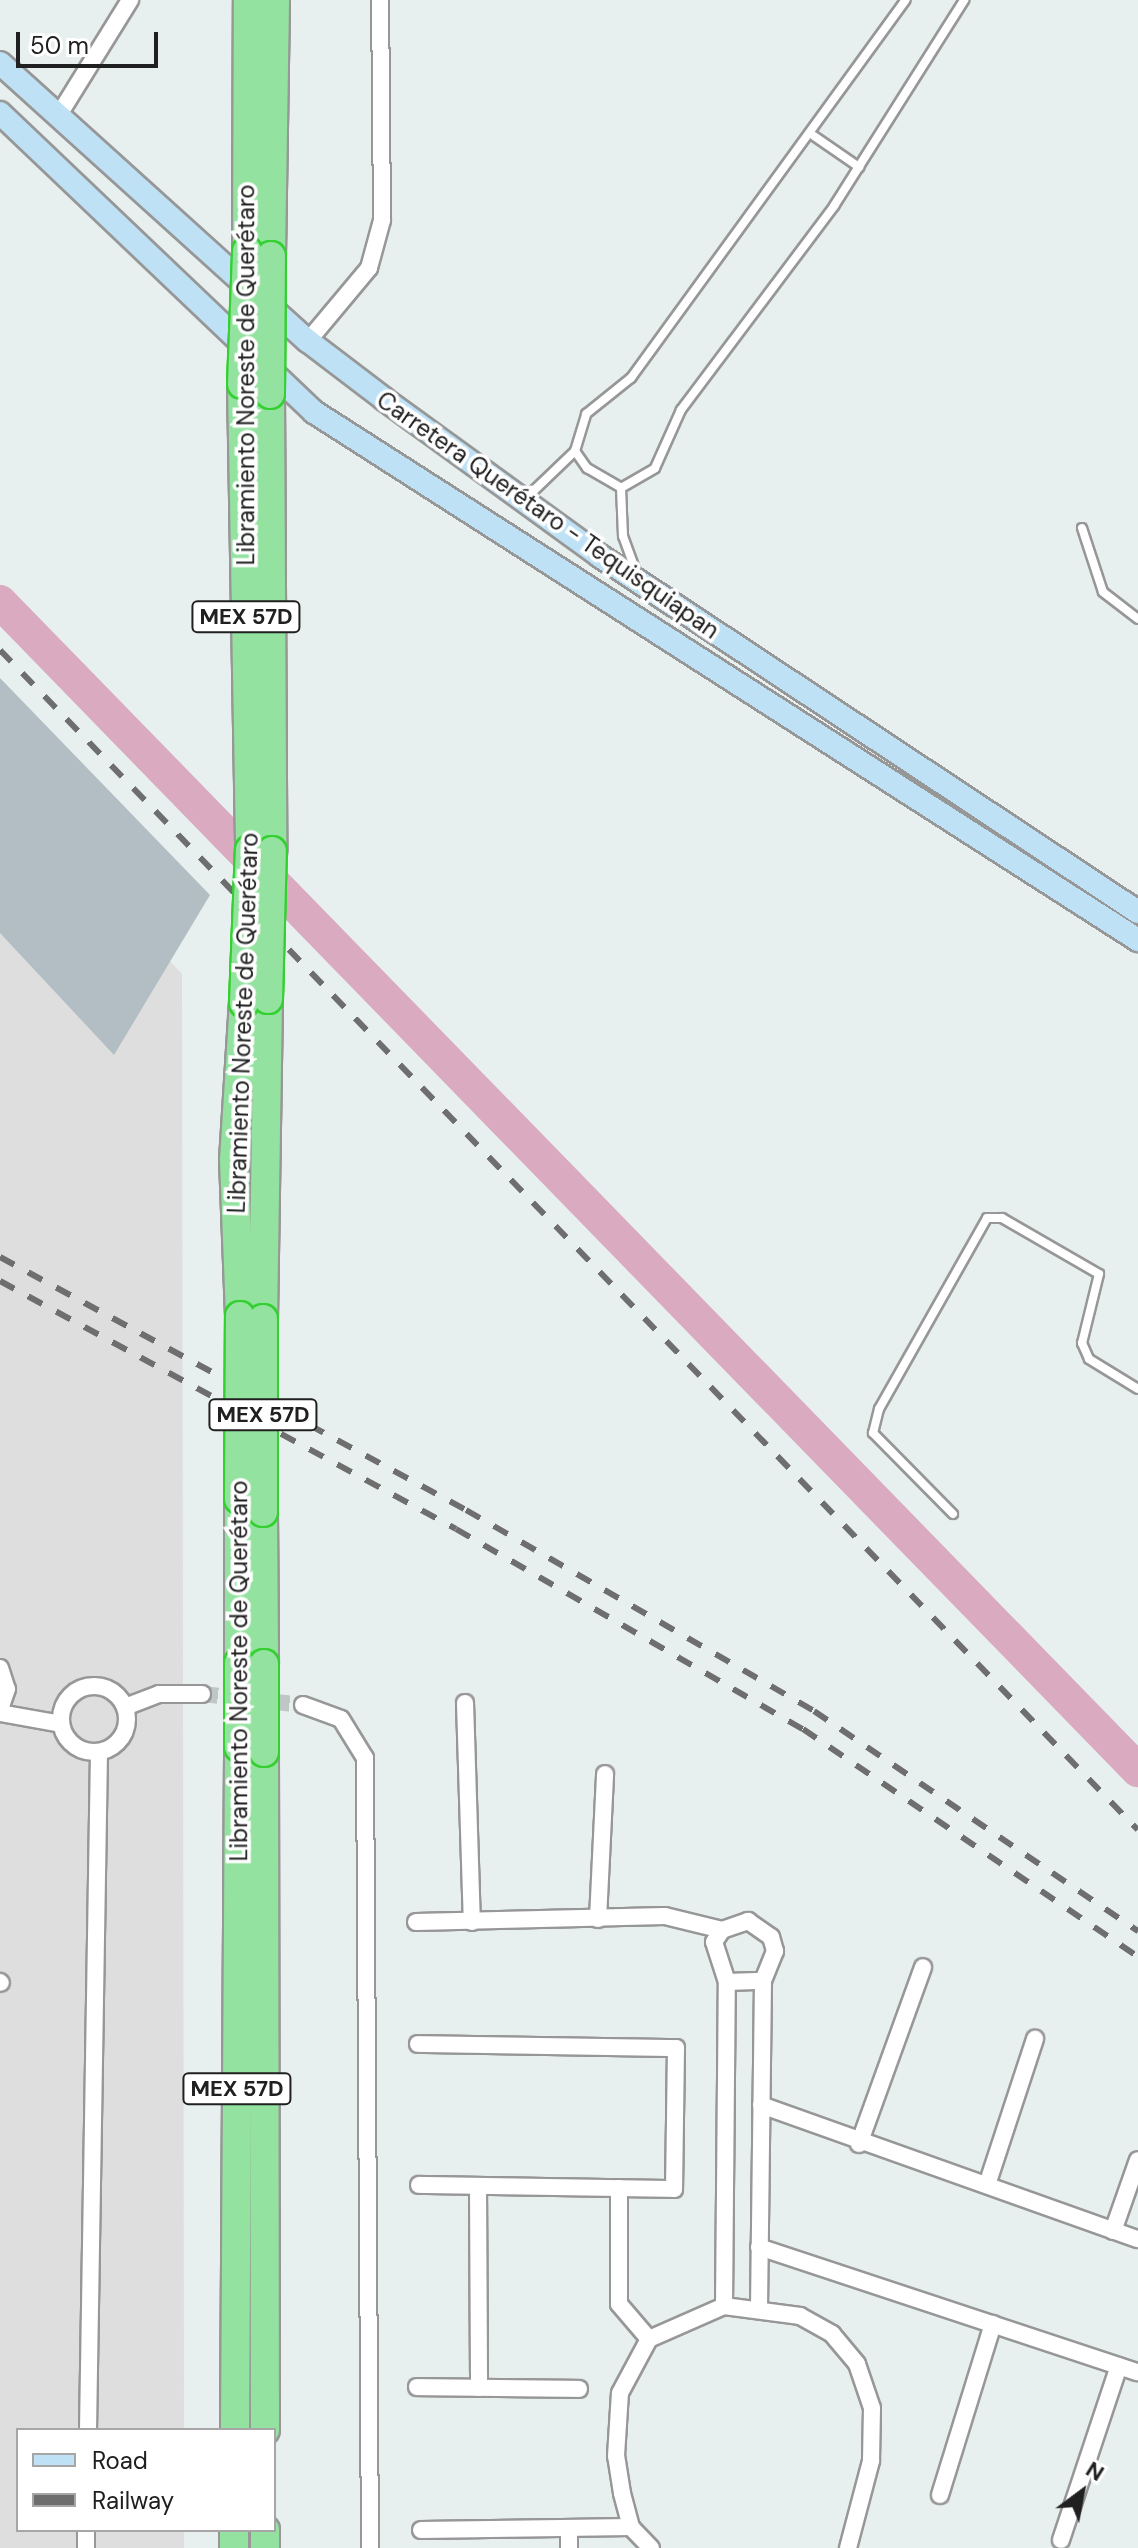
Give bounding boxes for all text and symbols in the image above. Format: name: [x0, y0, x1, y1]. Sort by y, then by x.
scale bar: [20, 16, 162, 66]
text: 50 m: [30, 30, 89, 61]
street label: Libramiento Noreste de Querétaro: [232, 185, 260, 565]
street label: Carretera Querétaro - Tequisquiapan: [371, 385, 725, 645]
road number: MEX 57D: [190, 599, 302, 635]
street label: Libramiento Noreste de Querétaro: [222, 832, 264, 1214]
road number: MEX 57D: [207, 1397, 319, 1433]
street label: Libramiento Noreste de Querétaro: [225, 1481, 253, 1861]
road number: MEX 57D: [181, 2071, 293, 2107]
legend: [16, 2428, 276, 2532]
text: Road: [92, 2445, 148, 2476]
north arrow: [1042, 2452, 1122, 2532]
text: N: [1080, 2455, 1109, 2488]
text: Railway: [92, 2485, 174, 2516]

